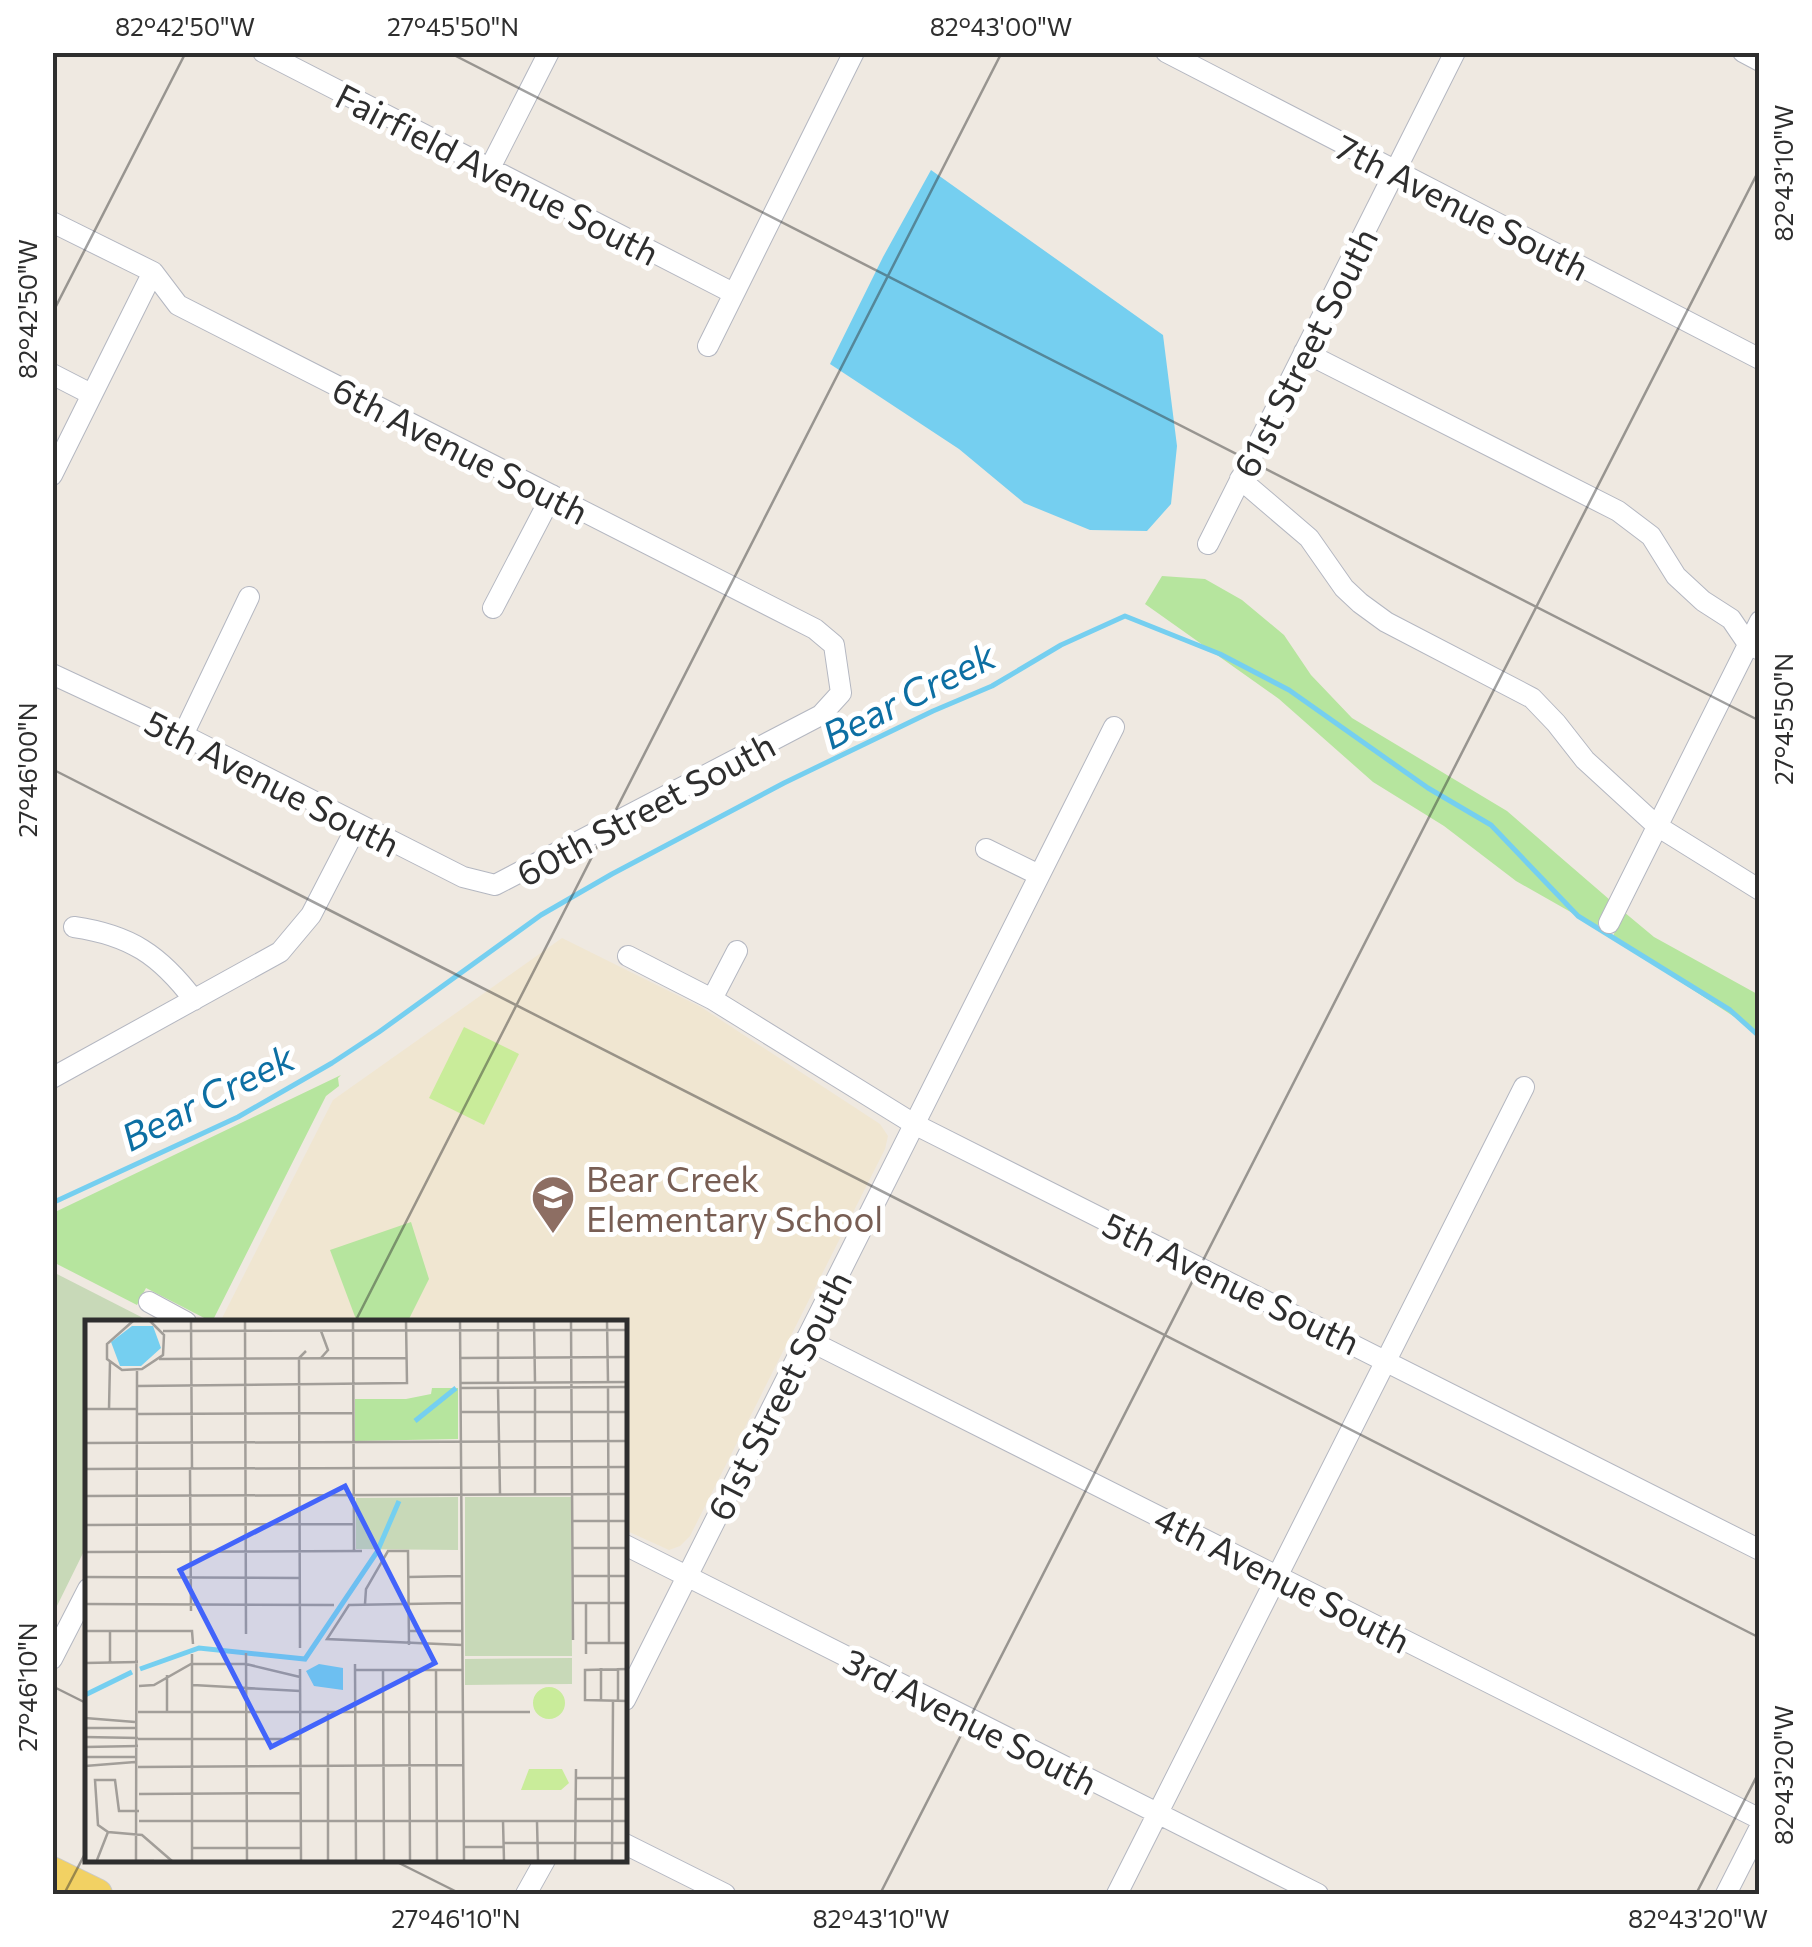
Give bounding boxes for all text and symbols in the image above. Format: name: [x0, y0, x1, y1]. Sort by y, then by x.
text: 82°42'50"W: [115, 11, 255, 41]
text: 27°45'50"N: [387, 11, 519, 41]
text: 82°43'00"W: [930, 11, 1072, 41]
street label: Fairfield Avenue South: [329, 73, 667, 273]
text: 82°43'10"W: [1768, 104, 1798, 242]
street label: 7th Avenue South: [1329, 124, 1597, 288]
street label: 61st Street South: [1223, 220, 1385, 484]
text: 82°42'50"W: [12, 239, 42, 379]
street label: 6th Avenue South: [326, 366, 596, 532]
water label: Bear Creek: [814, 630, 1004, 758]
text: 27°45'50"N: [1768, 653, 1798, 785]
street label: 5th Avenue South: [139, 699, 407, 865]
text: 27°46'00"N: [12, 703, 42, 837]
street label: 60th Street South: [509, 722, 781, 894]
water label: Bear Creek: [113, 1032, 303, 1160]
place label: Bear Creek Elementary School: [586, 1156, 883, 1239]
school or university icon: Bear Creek Elementary School: [530, 1174, 576, 1235]
street label: 5th Avenue South: [1097, 1201, 1367, 1363]
street label: 61st Street South: [697, 1263, 859, 1527]
inset map: [85, 1320, 628, 1862]
street label: 4th Avenue South: [1148, 1495, 1418, 1661]
text: 27°46'10"N: [12, 1622, 42, 1752]
street label: 3rd Avenue South: [837, 1638, 1105, 1802]
text: 82°43'20"W: [1768, 1705, 1798, 1845]
text: 27°46'10"N: [391, 1903, 521, 1933]
text: 82°43'10"W: [812, 1903, 950, 1933]
text: 82°43'20"W: [1628, 1903, 1768, 1933]

